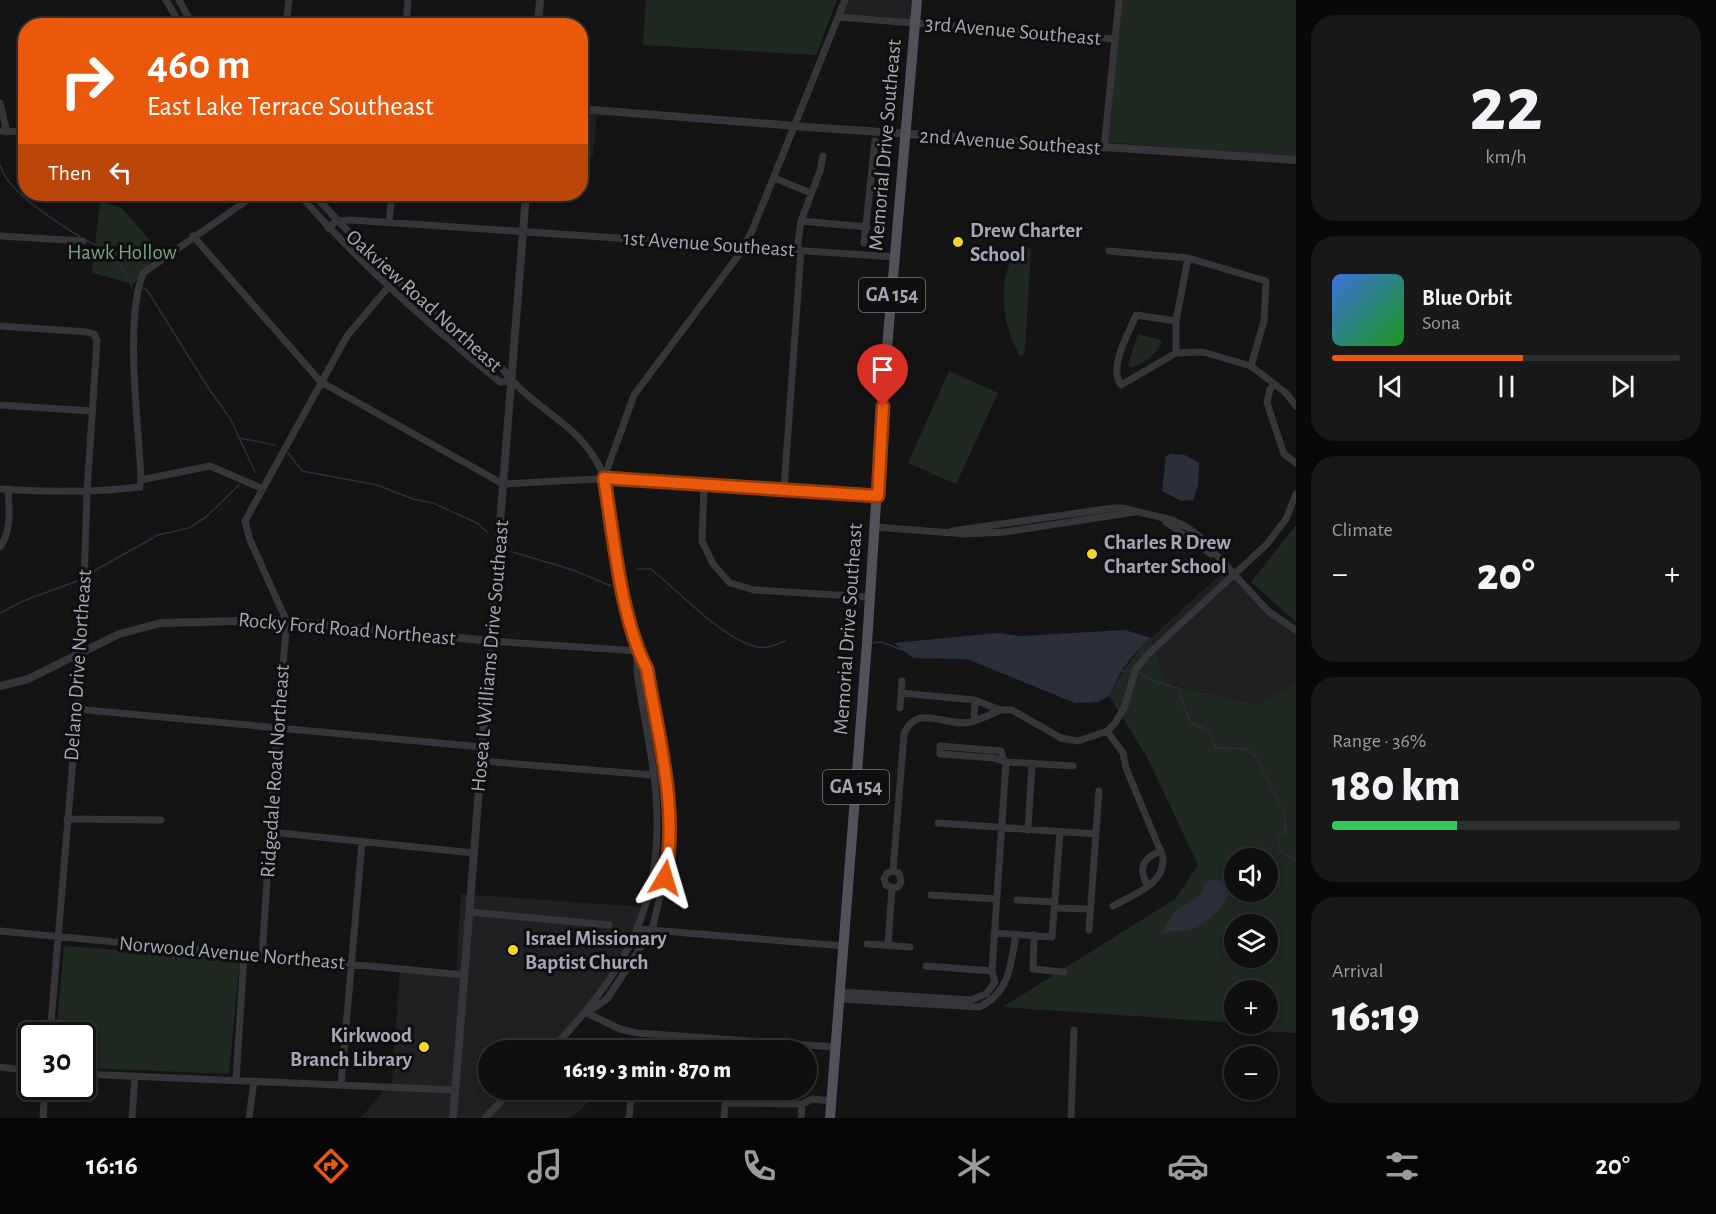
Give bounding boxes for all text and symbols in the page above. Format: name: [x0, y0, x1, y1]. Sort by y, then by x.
street label: 3rd Avenue Southeast: [924, 13, 1102, 49]
street label: Memorial Drive Southeast: [865, 38, 905, 252]
icon: right: [48, 42, 126, 120]
text: 460 m: [147, 44, 251, 86]
text: 22: [1469, 67, 1543, 145]
text: East Lake Terrace Southeast: [147, 93, 434, 120]
street label: 2nd Avenue Southeast: [919, 125, 1102, 159]
text: km/h: [1485, 147, 1527, 167]
icon: left: [104, 156, 137, 189]
text: Then: [48, 162, 92, 184]
place label: Drew Charter School: [970, 220, 1083, 265]
street label: Oakview Road Northeast: [342, 226, 506, 376]
street label: 1st Avenue Southeast: [623, 228, 796, 260]
marker: Drew Charter School: [951, 235, 965, 249]
park label: Hawk Hollow: [67, 242, 177, 263]
road number: GA 154: [859, 278, 925, 312]
text: Blue Orbit: [1422, 287, 1512, 309]
text: Sona: [1422, 313, 1460, 333]
pin: [857, 344, 908, 406]
icon: arrive: [866, 353, 899, 386]
icon: previous: [1374, 370, 1407, 403]
icon: pause: [1490, 370, 1523, 403]
icon: next: [1606, 370, 1639, 403]
street label: Hosea L Williams Drive Southeast: [468, 519, 512, 793]
text: Climate: [1332, 520, 1393, 540]
street label: Memorial Drive Southeast: [830, 522, 866, 736]
place label: Charles R Drew Charter School: [1104, 532, 1231, 577]
marker: Charles R Drew Charter School: [1085, 547, 1099, 561]
text: 20°: [1477, 553, 1535, 598]
text: −: [1332, 558, 1348, 591]
text: +: [1664, 558, 1680, 591]
street label: Delano Drive Northeast: [61, 568, 95, 761]
street label: Rocky Ford Road Northeast: [237, 609, 457, 649]
street label: Ridgedale Road Northeast: [257, 663, 293, 878]
text: Range · 36%: [1332, 731, 1426, 751]
text: 180 km: [1332, 764, 1461, 809]
road number: GA 154: [823, 770, 889, 804]
position arrow: [633, 846, 697, 910]
map controls: [1224, 848, 1278, 1100]
button: sound: [1224, 848, 1278, 902]
button: layers: [1224, 914, 1278, 968]
place label: Israel Missionary Baptist Church: [525, 928, 667, 973]
street label: Norwood Avenue Northeast: [118, 933, 346, 973]
marker: Israel Missionary Baptist Church: [506, 943, 520, 957]
text: Arrival: [1332, 961, 1383, 981]
button: +: [1224, 980, 1278, 1034]
text: 16:19: [1332, 994, 1419, 1039]
speed limit sign: 30: [18, 1022, 96, 1100]
place label: Kirkwood Branch Library: [290, 1025, 413, 1070]
marker: Kirkwood Branch Library: [417, 1040, 431, 1054]
button: −: [1224, 1046, 1278, 1100]
text: 16:19 · 3 min · 870 m: [564, 1059, 731, 1081]
icon: directions: [310, 1145, 352, 1187]
icon: music: [524, 1145, 566, 1187]
icon: phone: [738, 1145, 780, 1187]
icon: climate: [953, 1145, 995, 1187]
icon: car: [1167, 1145, 1209, 1187]
icon: filters: [1381, 1145, 1423, 1187]
text: 16:16: [86, 1152, 138, 1179]
text: 20°: [1595, 1152, 1630, 1179]

